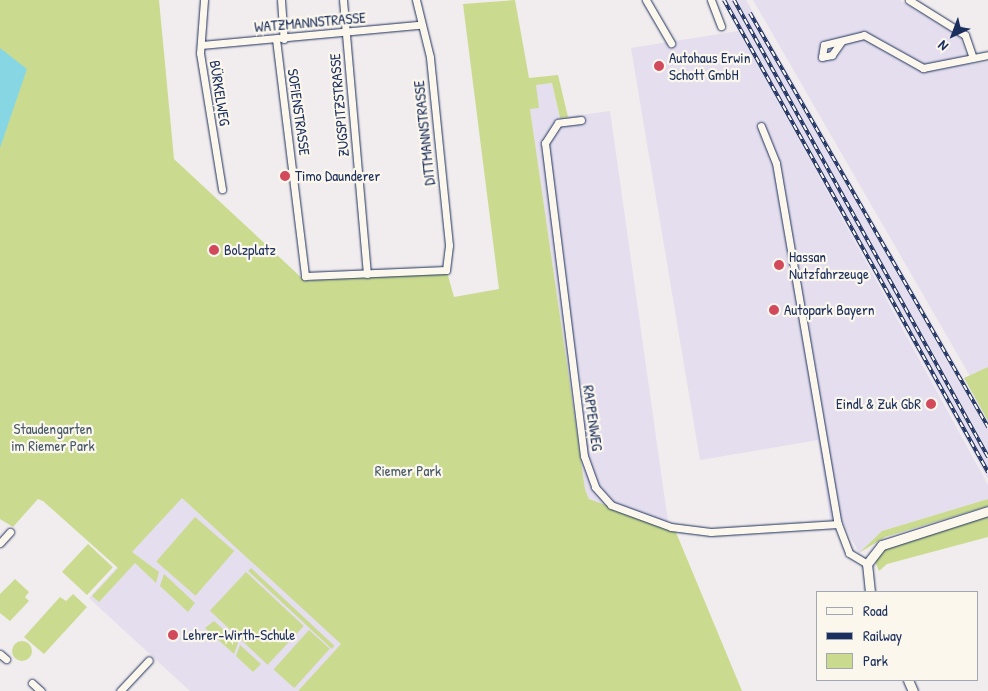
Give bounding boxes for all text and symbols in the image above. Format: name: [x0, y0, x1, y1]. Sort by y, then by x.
street label: WATZMANNSTRASSE: [254, 8, 366, 36]
north arrow: [928, 10, 978, 60]
text: N: [933, 37, 952, 56]
place label: Autohaus Erwin Schott GmbH: [669, 48, 750, 83]
street label: ZUGSPITZSTRASSE: [326, 53, 352, 157]
street label: BÜRKELWEG: [206, 59, 234, 127]
marker: Autohaus Erwin Schott GmbH: [653, 60, 665, 72]
street label: SOFIENSTRASSE: [284, 67, 314, 157]
street label: DITTMANNSTRASSE: [410, 80, 438, 186]
place label: Timo Daunderer: [295, 167, 380, 185]
marker: Timo Daunderer: [279, 170, 291, 182]
place label: Bolzplatz: [224, 241, 276, 259]
marker: Bolzplatz: [208, 244, 220, 256]
place label: Hassan Nutzfahrzeuge: [789, 247, 869, 282]
marker: Hassan Nutzfahrzeuge: [773, 259, 785, 271]
place label: Autopark Bayern: [784, 301, 875, 319]
marker: Autopark Bayern: [768, 304, 780, 316]
street label: RAPPENWEG: [579, 384, 607, 452]
place label: Eindl & Zuk GbR: [836, 395, 921, 413]
marker: Eindl & Zuk GbR: [925, 398, 937, 410]
park label: Staudengarten im Riemer Park: [11, 419, 95, 454]
park label: Riemer Park: [375, 462, 441, 480]
legend: [816, 591, 978, 681]
text: Road: [863, 600, 888, 621]
text: Railway: [863, 625, 902, 646]
place label: Lehrer-Wirth-Schule: [183, 626, 295, 644]
marker: Lehrer-Wirth-Schule: [167, 629, 179, 641]
text: Park: [863, 650, 888, 671]

